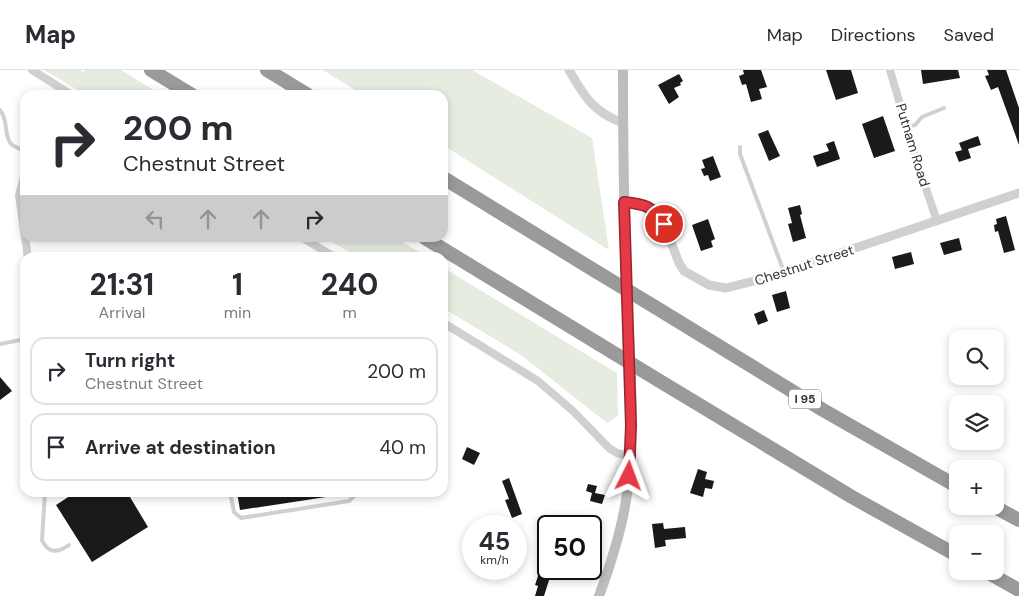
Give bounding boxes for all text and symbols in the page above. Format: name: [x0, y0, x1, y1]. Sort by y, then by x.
text: Map: [25, 19, 76, 50]
text: Map: [767, 23, 803, 47]
text: Directions: [831, 23, 916, 47]
text: Saved: [944, 23, 994, 47]
street label: Putnam Road: [892, 101, 934, 189]
text: 200 m: [123, 105, 234, 151]
icon: right: [40, 110, 105, 175]
text: Chestnut Street: [123, 149, 285, 178]
pin: [643, 203, 685, 245]
icon: left: [141, 205, 169, 233]
icon: ahead: [194, 205, 222, 233]
icon: ahead: [247, 205, 275, 233]
icon: right: [300, 205, 328, 233]
icon: arrive: [650, 210, 678, 238]
street label: Chestnut Street: [752, 240, 856, 290]
text: 21:31: [90, 265, 154, 304]
text: 1: [232, 265, 243, 304]
text: 240: [321, 265, 378, 304]
text: Arrival: [99, 302, 145, 323]
text: min: [224, 302, 251, 323]
text: m: [342, 302, 357, 323]
map controls: [949, 330, 1004, 580]
button: search: [949, 330, 1004, 385]
text: Turn right: [85, 348, 175, 373]
icon: right: [42, 357, 70, 385]
text: 200 m: [367, 359, 426, 384]
text: Chestnut Street: [85, 373, 203, 394]
road number: I 95: [789, 390, 821, 408]
button: layers: [949, 395, 1004, 450]
icon: arrive: [42, 433, 70, 461]
text: Arrive at destination: [85, 435, 276, 460]
text: 40 m: [379, 435, 426, 460]
position arrow: [602, 449, 654, 501]
button: +: [949, 460, 1004, 515]
speed limit sign: 50: [537, 515, 602, 580]
text: 45: [479, 525, 510, 558]
button: −: [949, 525, 1004, 580]
text: km/h: [480, 552, 509, 568]

